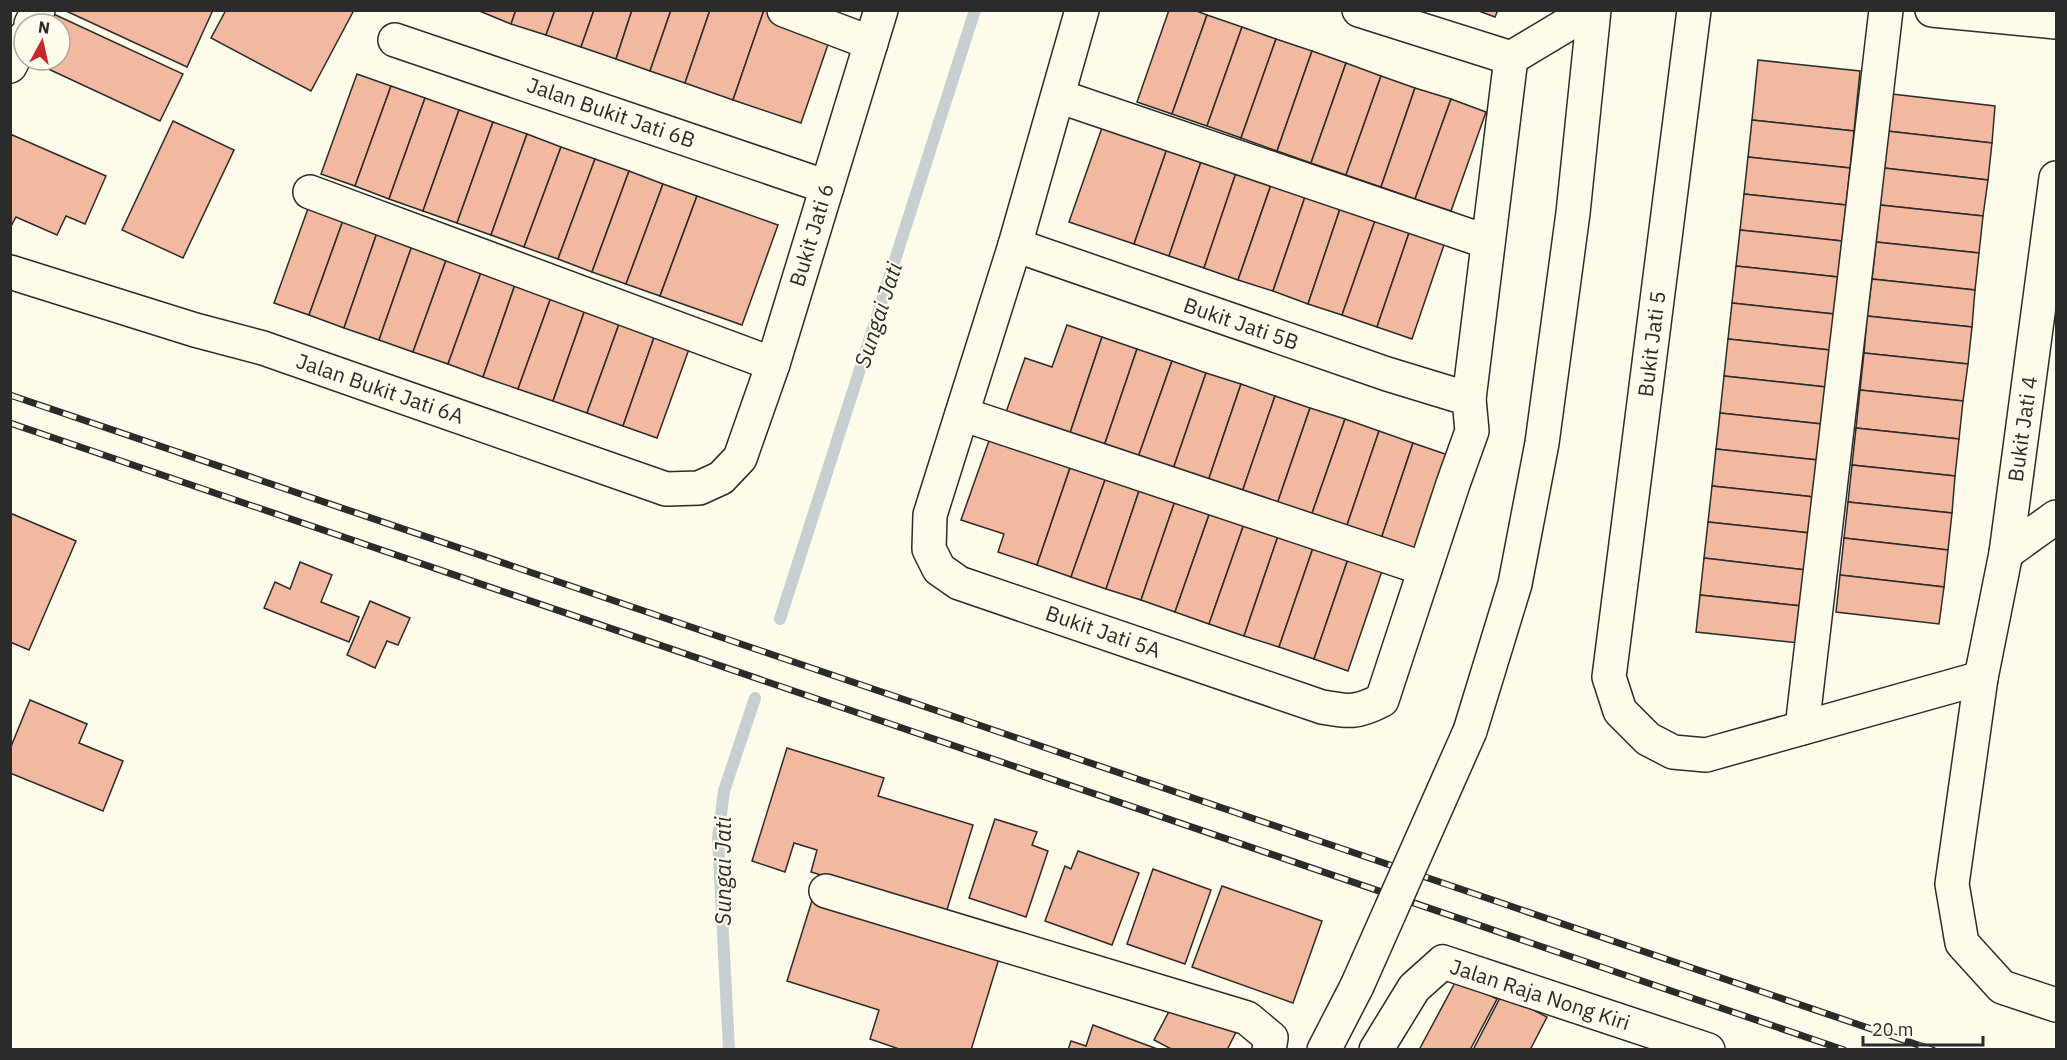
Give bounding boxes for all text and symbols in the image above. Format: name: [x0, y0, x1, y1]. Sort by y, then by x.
north arrow: [12, 12, 72, 72]
text: N: [37, 16, 51, 38]
street label: Jalan Bukit Jati 6B: [524, 70, 699, 154]
street label: Bukit Jati 6: [782, 180, 840, 290]
water label: Sungai Jati: [847, 258, 908, 371]
street label: Bukit Jati 5: [1631, 289, 1671, 398]
street label: Bukit Jati 5B: [1180, 290, 1303, 356]
street label: Jalan Bukit Jati 6A: [293, 346, 468, 430]
street label: Bukit Jati 4: [2001, 374, 2043, 483]
street label: Bukit Jati 5A: [1042, 598, 1165, 664]
water label: Sungai Jati: [708, 816, 737, 926]
street label: Jalan Raja Nong Kiri: [1447, 952, 1634, 1036]
scale bar: [1863, 1009, 1983, 1047]
text: 20 m: [1872, 1018, 1914, 1041]

